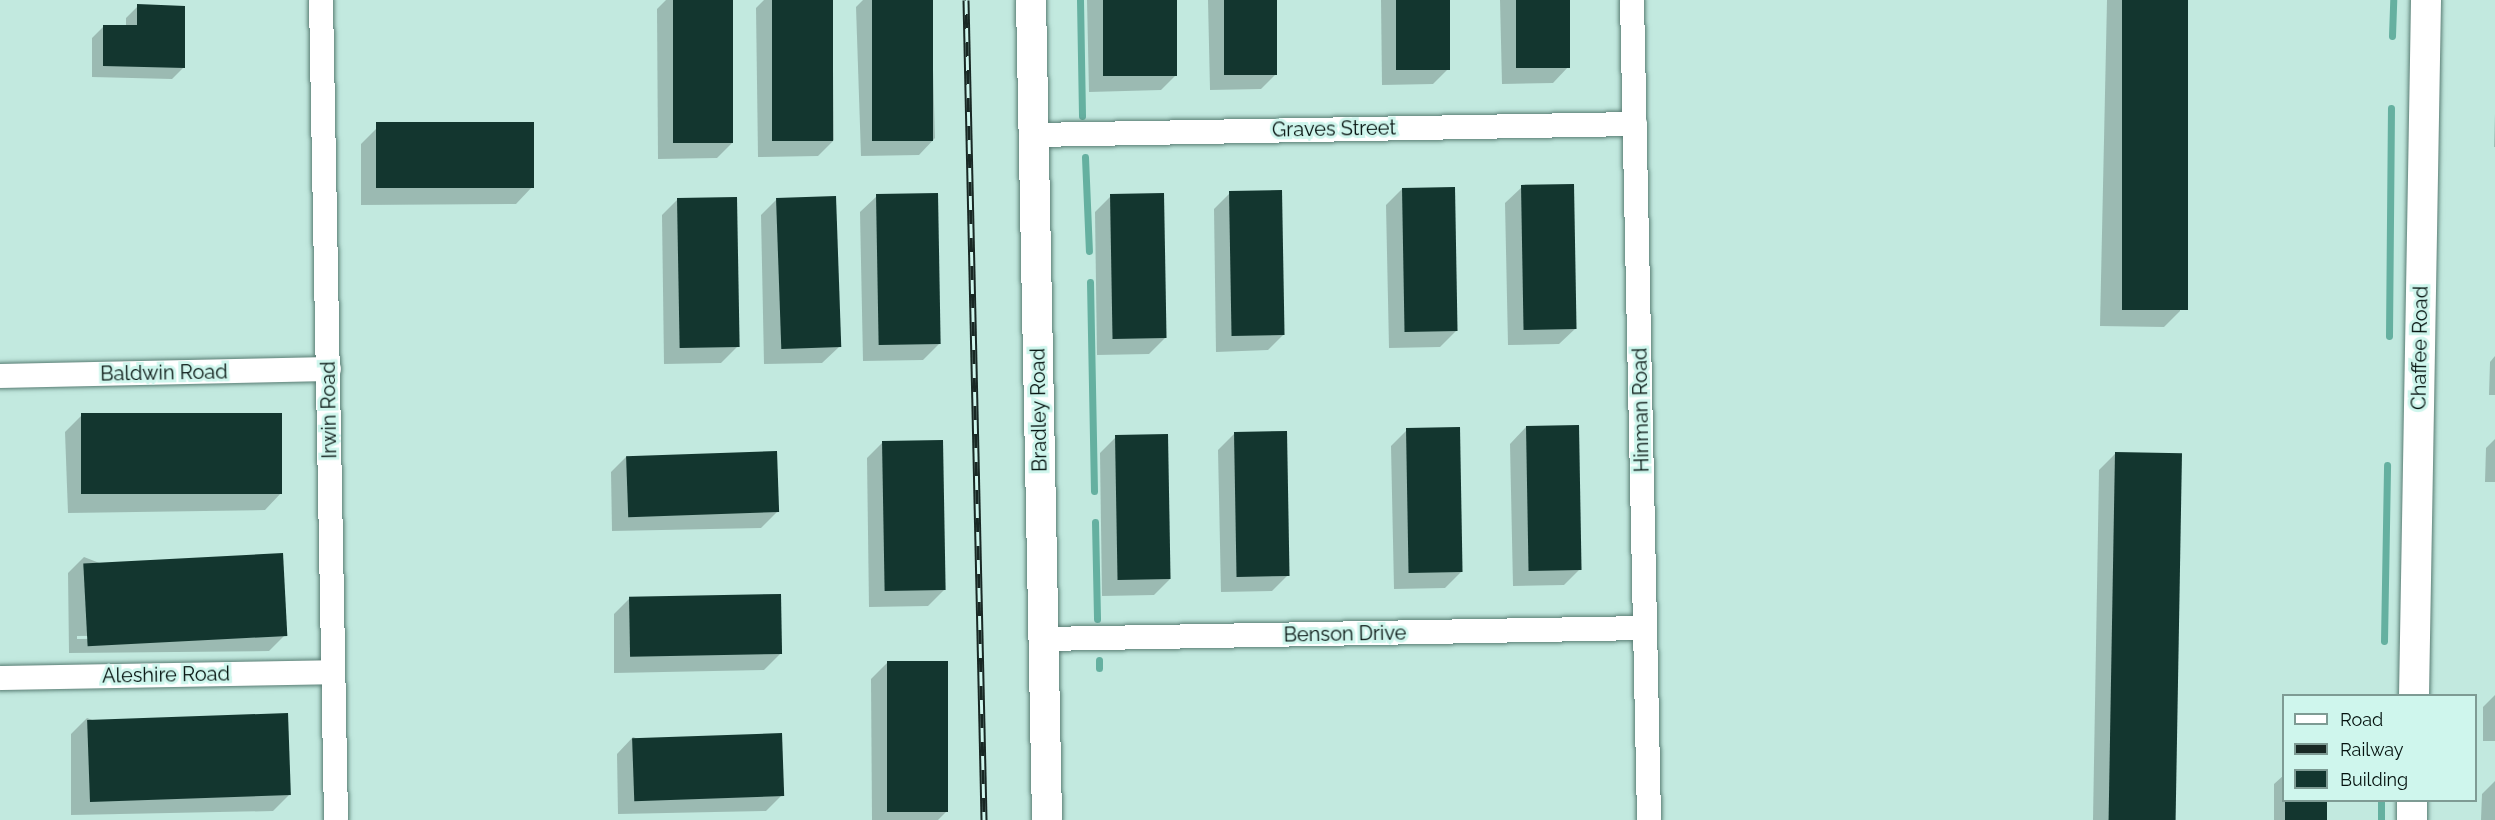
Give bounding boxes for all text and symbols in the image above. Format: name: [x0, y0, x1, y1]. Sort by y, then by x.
street label: Graves Street: [1272, 116, 1396, 142]
street label: Chaffee Road: [2407, 286, 2433, 410]
street label: Hinman Road: [1628, 347, 1654, 473]
street label: Bradley Road: [1026, 348, 1052, 472]
street label: Baldwin Road: [100, 360, 228, 386]
street label: Irwin Road: [316, 361, 342, 459]
street label: Benson Drive: [1283, 621, 1407, 647]
street label: Aleshire Road: [102, 662, 230, 688]
legend: [2282, 694, 2477, 802]
text: Road: [2340, 709, 2383, 730]
text: Railway: [2340, 739, 2404, 760]
text: Building: [2340, 769, 2408, 790]

